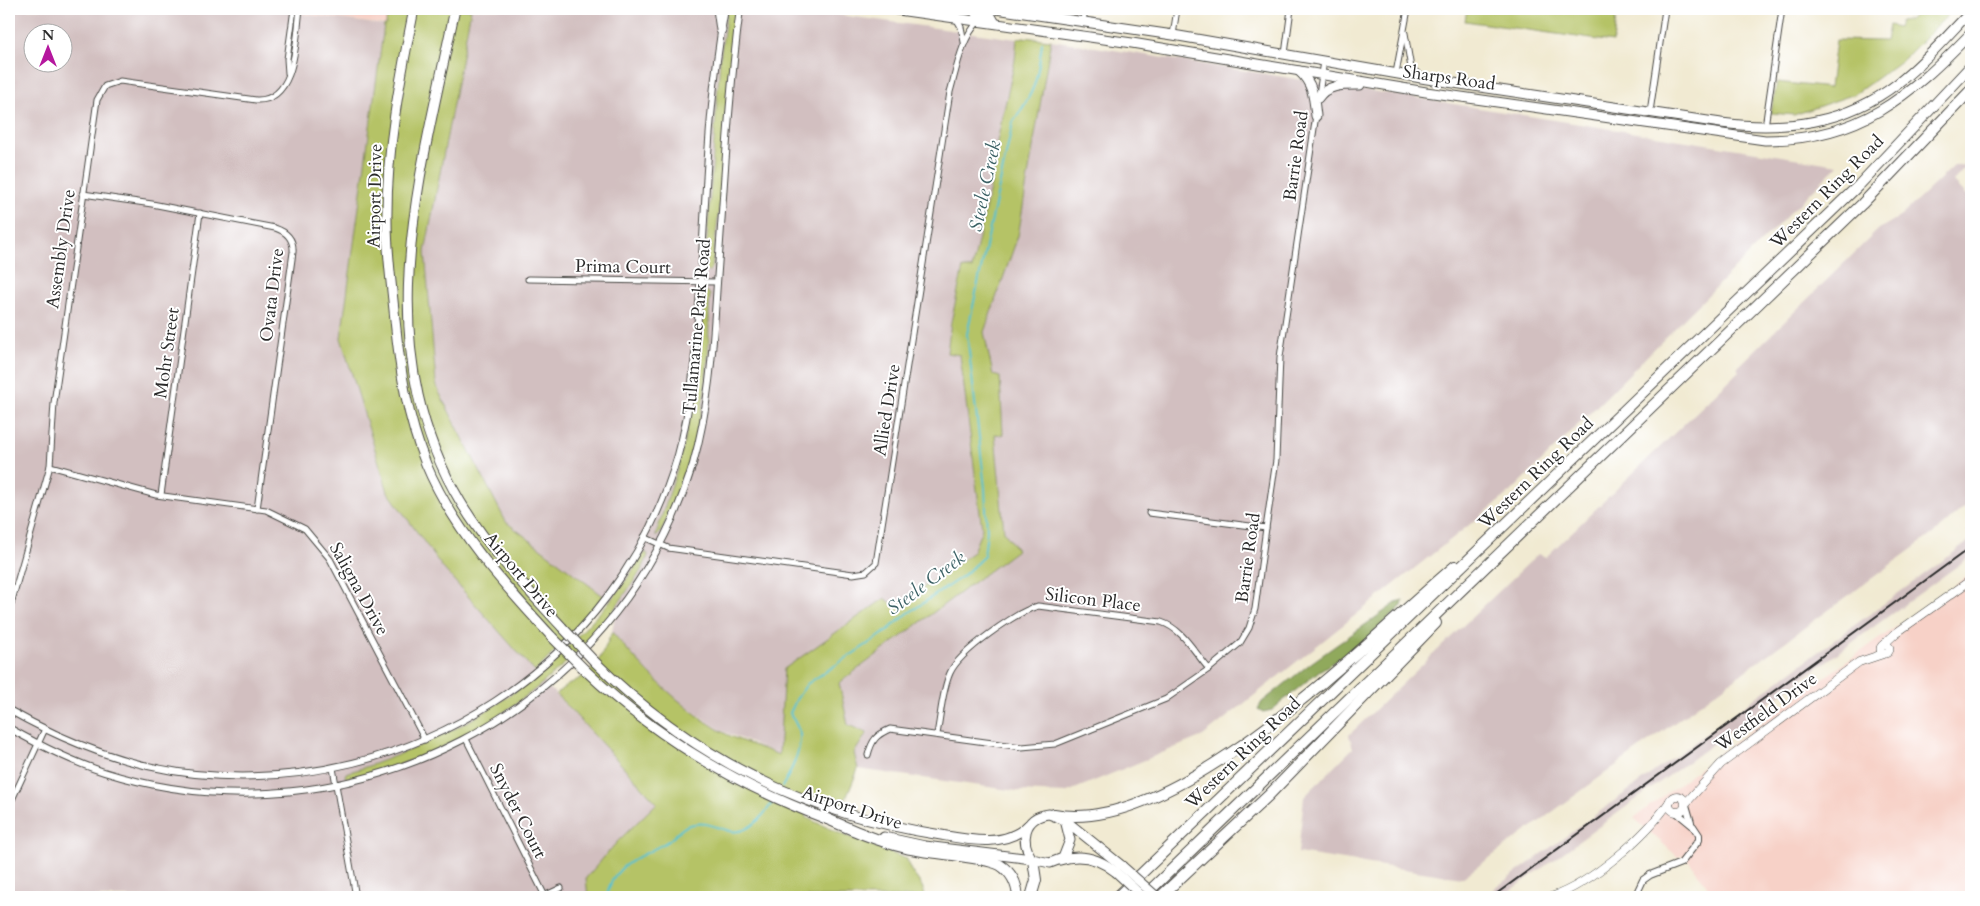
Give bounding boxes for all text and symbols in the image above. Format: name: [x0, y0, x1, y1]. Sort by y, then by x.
north arrow: [22, 22, 72, 72]
text: N: [42, 26, 54, 45]
street label: Sharps Road: [1401, 59, 1497, 97]
street label: Barrie Road: [1277, 109, 1315, 203]
street label: Western Ring Road: [1764, 129, 1890, 255]
water label: Steele Creek: [963, 138, 1007, 234]
street label: Airport Drive: [362, 144, 388, 248]
street label: Assembly Drive: [40, 188, 82, 310]
street label: Tullamarine Park Road: [677, 237, 717, 416]
street label: Ovata Drive: [254, 247, 290, 343]
street label: Prima Court: [575, 254, 671, 280]
street label: Mohr Street: [148, 306, 186, 400]
street label: Allied Drive: [867, 362, 907, 458]
street label: Western Ring Road: [1472, 411, 1600, 535]
street label: Barrie Road: [1229, 511, 1267, 605]
street label: Airport Drive: [478, 527, 564, 623]
street label: Saligna Drive: [323, 538, 395, 640]
water label: Steele Creek: [881, 544, 971, 621]
street label: Silicon Place: [1044, 582, 1142, 618]
street label: Westfield Drive: [1709, 666, 1822, 758]
street label: Western Ring Road: [1179, 691, 1307, 815]
street label: Snyder Court: [483, 759, 553, 863]
street label: Airport Drive: [799, 780, 905, 836]

